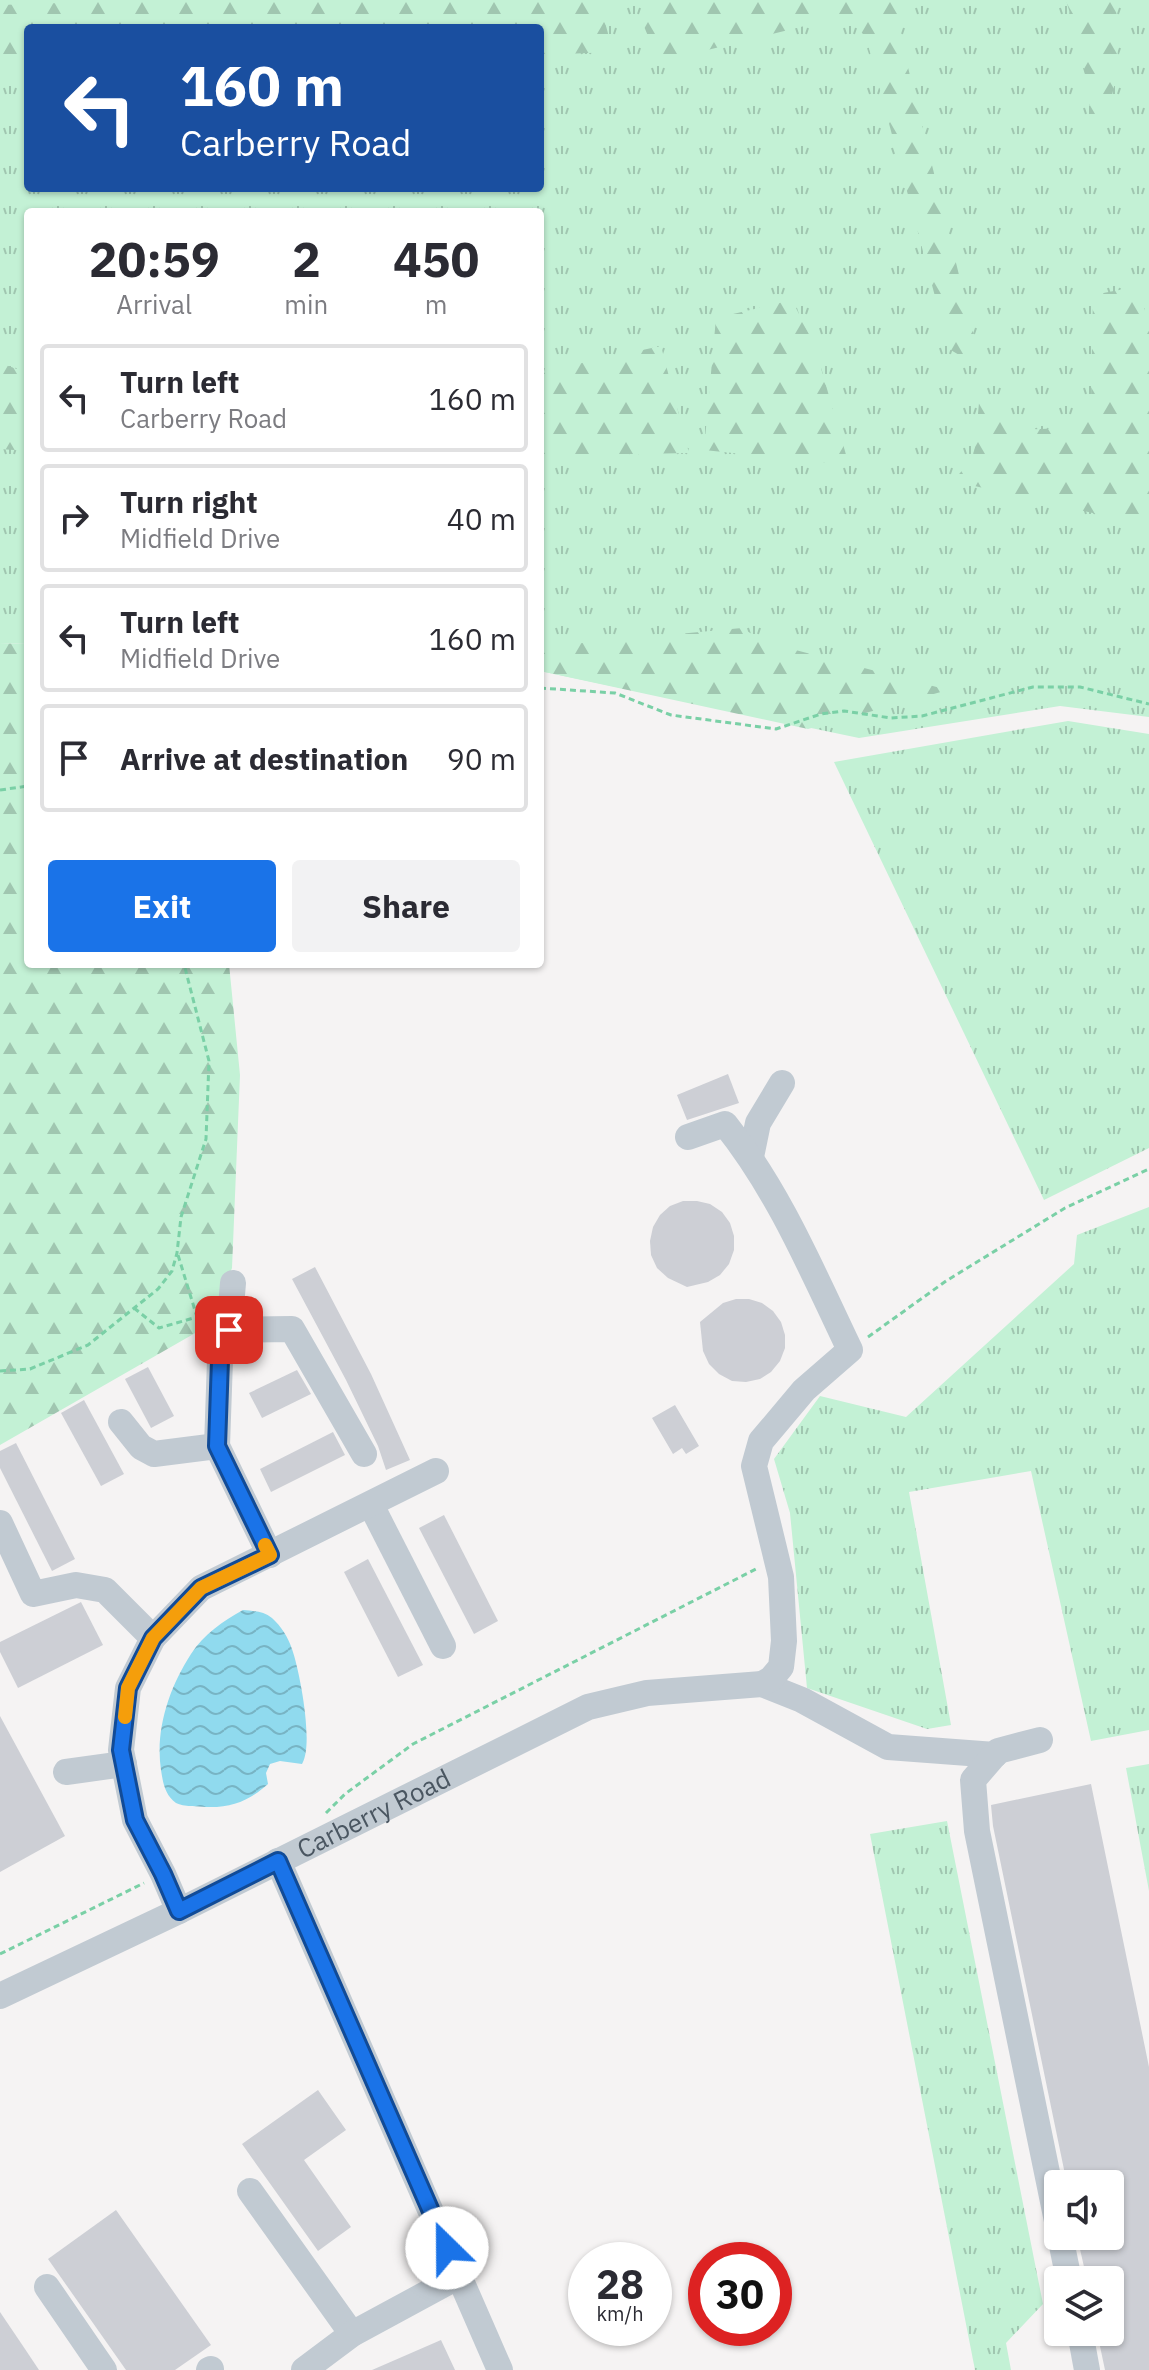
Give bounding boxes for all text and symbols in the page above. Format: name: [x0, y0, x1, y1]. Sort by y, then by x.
text: 160 m: [180, 49, 344, 121]
icon: left: [48, 56, 152, 160]
text: Carberry Road: [180, 119, 411, 166]
text: 20:59: [89, 228, 220, 290]
text: 2: [292, 228, 321, 290]
text: 450: [393, 228, 479, 290]
text: Arrival: [116, 287, 192, 321]
text: min: [284, 287, 328, 321]
text: m: [425, 287, 447, 321]
text: Turn left: [120, 362, 239, 401]
icon: left: [52, 376, 96, 420]
text: 160 m: [429, 379, 516, 418]
text: Carberry Road: [120, 401, 287, 435]
text: Turn right: [120, 482, 258, 521]
icon: right: [52, 496, 96, 540]
text: 40 m: [447, 499, 516, 538]
text: Midfield Drive: [120, 521, 280, 555]
text: Turn left: [120, 602, 239, 641]
icon: left: [52, 616, 96, 660]
text: 160 m: [429, 619, 516, 658]
text: Midfield Drive: [120, 641, 280, 675]
icon: arrive: [52, 736, 96, 780]
text: Arrive at destination: [120, 739, 408, 778]
text: 90 m: [447, 739, 516, 778]
button: Exit: [48, 860, 276, 952]
button: Share: [292, 860, 520, 952]
pin: [195, 1296, 263, 1364]
icon: arrive: [207, 1308, 251, 1352]
street label: Carberry Road: [291, 1760, 456, 1865]
map controls: [1044, 2170, 1124, 2346]
button: sound: [1044, 2170, 1124, 2250]
position arrow: [405, 2206, 489, 2290]
speed limit sign: 30: [688, 2242, 792, 2346]
text: 28: [596, 2258, 644, 2310]
button: layers: [1044, 2266, 1124, 2346]
text: km/h: [596, 2300, 644, 2327]

